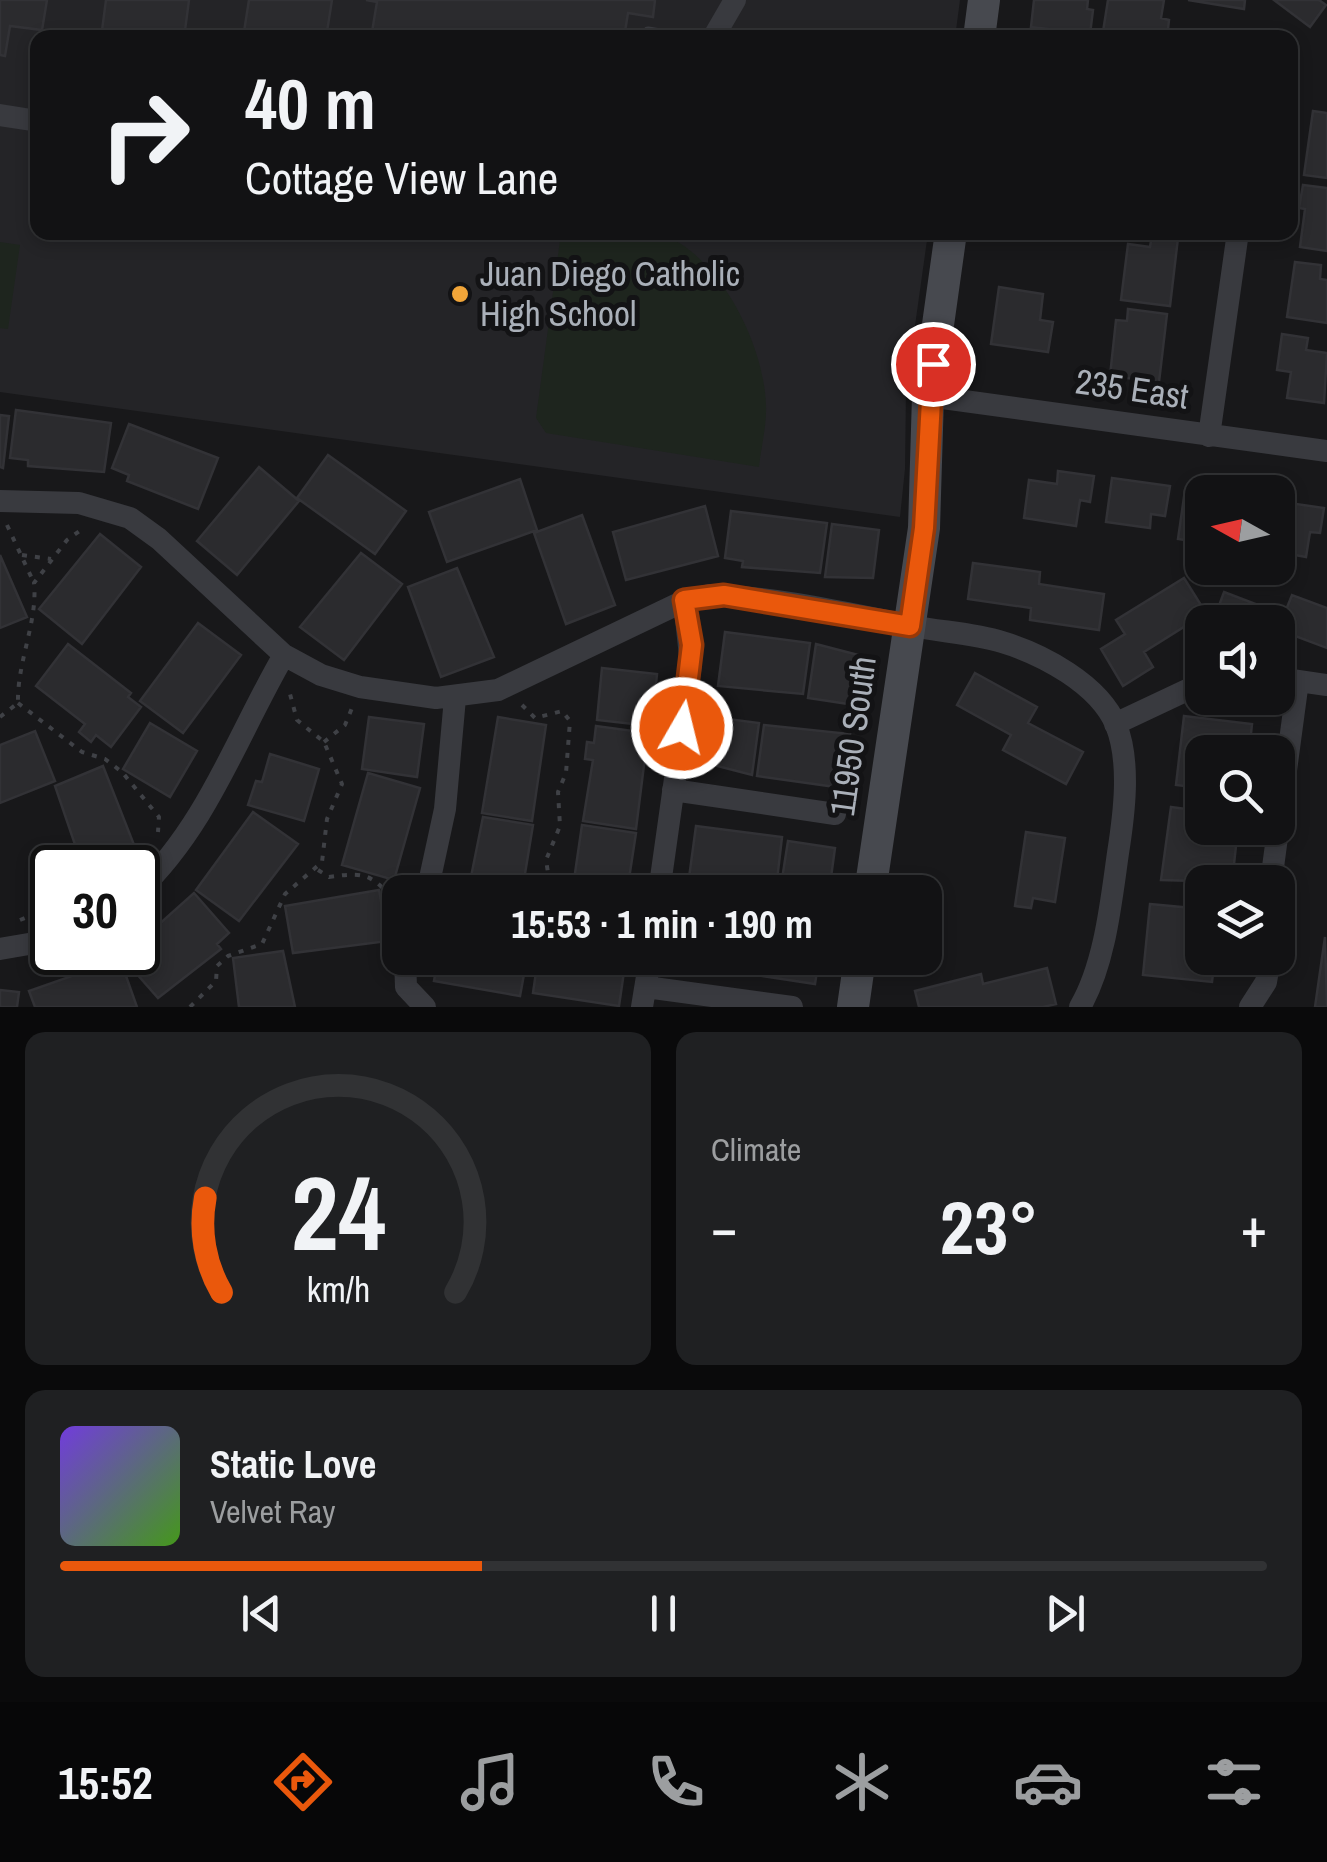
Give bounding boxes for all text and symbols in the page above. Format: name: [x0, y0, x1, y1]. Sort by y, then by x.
text: 40 m: [245, 57, 376, 151]
icon: right: [80, 70, 210, 200]
text: Cottage View Lane: [245, 147, 558, 208]
place label: Juan Diego Catholic High School: [480, 250, 740, 337]
marker: Juan Diego Catholic High School: [449, 283, 471, 305]
pin: [891, 322, 976, 407]
icon: arrive: [906, 337, 961, 392]
street label: 235 East: [1073, 357, 1191, 420]
north arrow: [1185, 475, 1295, 585]
map controls: [1185, 475, 1295, 975]
button: sound: [1185, 605, 1295, 715]
street label: 11950 South: [818, 653, 887, 819]
position arrow: [630, 676, 734, 780]
button: search: [1185, 735, 1295, 845]
speed limit sign: 30: [30, 845, 160, 975]
button: layers: [1185, 865, 1295, 975]
text: 15:53 · 1 min · 190 m: [511, 899, 813, 950]
text: Climate: [711, 1128, 801, 1171]
text: 24: [291, 1142, 385, 1282]
text: 23°: [940, 1176, 1038, 1277]
text: −: [711, 1190, 737, 1264]
text: +: [1241, 1190, 1267, 1264]
text: km/h: [306, 1265, 370, 1313]
text: Static Love: [210, 1439, 376, 1490]
text: Velvet Ray: [210, 1490, 335, 1533]
icon: previous: [234, 1586, 289, 1641]
icon: pause: [636, 1586, 691, 1641]
icon: next: [1038, 1586, 1093, 1641]
icon: directions: [268, 1747, 338, 1817]
icon: music: [455, 1747, 525, 1817]
icon: phone: [641, 1747, 711, 1817]
icon: climate: [827, 1747, 897, 1817]
icon: car: [1013, 1747, 1083, 1817]
icon: filters: [1199, 1747, 1269, 1817]
text: 15:52: [58, 1752, 152, 1813]

